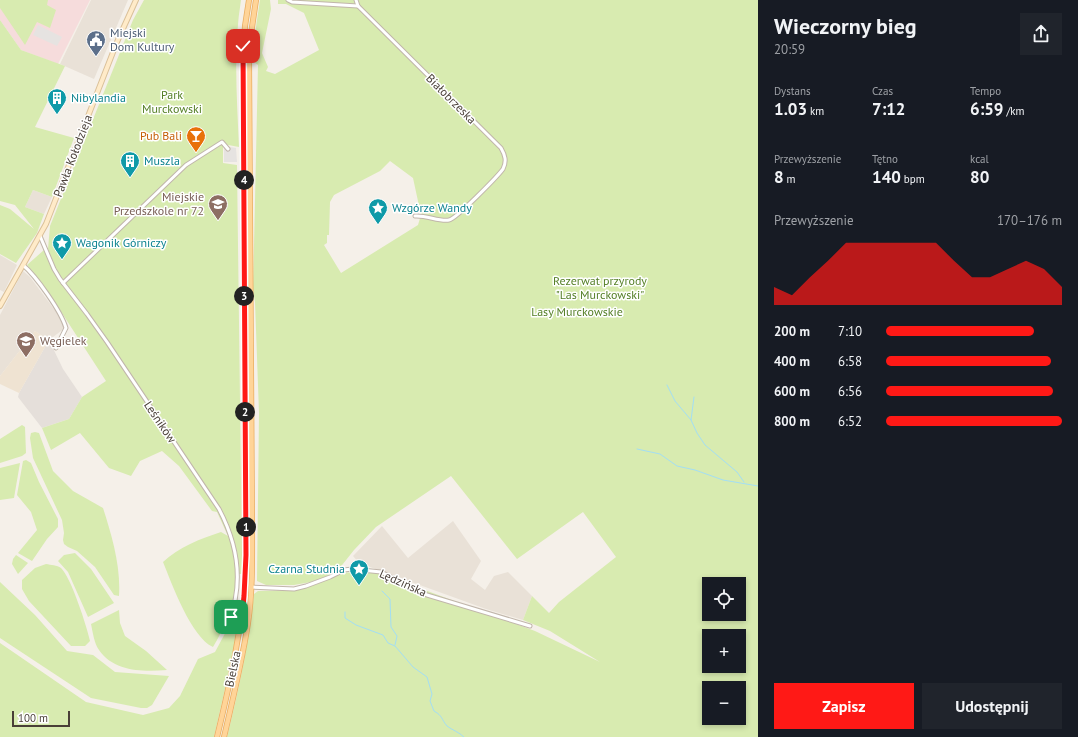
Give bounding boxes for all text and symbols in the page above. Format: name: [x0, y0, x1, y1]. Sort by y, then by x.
text: Wieczorny bieg: [774, 12, 917, 40]
button: share: [1020, 13, 1062, 55]
place label: Miejski Dom Kultury: [110, 25, 175, 54]
public building icon: Miejski Dom Kultury: [85, 29, 107, 57]
pin: [226, 29, 260, 63]
icon: check: [232, 35, 254, 57]
text: 20:59: [774, 41, 805, 58]
street label: Białobrzeska: [423, 70, 480, 127]
text: Dystans: [774, 84, 811, 98]
text: Czas: [872, 84, 893, 98]
text: Tempo: [970, 84, 1001, 98]
building icon: Nibylandia: [46, 87, 68, 115]
park label: Park Murckowski: [142, 87, 202, 116]
place label: Nibylandia: [71, 90, 126, 105]
text: 1.03: [774, 98, 807, 120]
text: 7:12: [872, 98, 906, 120]
text: 6:59: [970, 98, 1004, 120]
text: km: [807, 104, 824, 118]
text: /km: [1004, 104, 1025, 118]
street label: Pawła Kołodzieja: [50, 112, 95, 199]
bar icon: Pub Bali: [185, 125, 207, 153]
place label: Pub Bali: [140, 128, 182, 143]
building icon: Muszla: [119, 150, 141, 178]
text: Przewyższenie: [774, 152, 841, 166]
text: Tętno: [872, 152, 898, 166]
text: kcal: [970, 152, 989, 166]
place label: Muszla: [144, 153, 180, 168]
text: 8: [774, 166, 784, 188]
text: 140: [872, 166, 901, 188]
text: 80: [970, 166, 989, 188]
pin: 4: [234, 170, 254, 190]
text: m: [784, 172, 796, 186]
text: bpm: [901, 172, 925, 186]
text: 4: [241, 173, 247, 187]
place label: Miejskie Przedszkole nr 72: [114, 189, 204, 218]
school or university icon: Miejskie Przedszkole nr 72: [207, 193, 229, 221]
place icon: Wzgórze Wandy: [367, 197, 389, 225]
place label: Wzgórze Wandy: [392, 200, 472, 215]
text: Przewyższenie: [774, 212, 854, 229]
text: 170–176 m: [997, 212, 1062, 229]
place icon: Wagonik Górniczy: [51, 232, 73, 260]
place label: Wagonik Górniczy: [76, 235, 167, 250]
park label: Rezerwat przyrody "Las Murckowski": [553, 273, 647, 302]
pin: 3: [234, 286, 254, 306]
text: 3: [241, 289, 247, 303]
park label: Lasy Murckowskie: [531, 304, 623, 319]
text: 200 m: [774, 323, 810, 340]
text: 7:10: [838, 323, 862, 340]
school or university icon: Węgielek: [15, 330, 37, 358]
place label: Węgielek: [40, 333, 87, 348]
text: 400 m: [774, 353, 810, 370]
text: 6:58: [838, 353, 862, 370]
text: 600 m: [774, 383, 810, 400]
text: 6:56: [838, 383, 862, 400]
street label: Leśników: [141, 398, 180, 446]
pin: 2: [235, 402, 255, 422]
text: 2: [242, 405, 248, 419]
text: 800 m: [774, 413, 810, 430]
text: 6:52: [838, 413, 862, 430]
pin: 1: [236, 517, 256, 537]
text: 1: [243, 520, 249, 534]
place icon: Czarna Studnia: [348, 558, 370, 586]
place label: Czarna Studnia: [268, 561, 345, 576]
street label: Lędzińska: [377, 566, 429, 600]
map controls: [702, 577, 746, 725]
button: locate: [702, 577, 746, 621]
pin: [214, 600, 248, 634]
icon: arrive: [220, 606, 242, 628]
button: +: [702, 629, 746, 673]
street label: Bielska: [221, 649, 244, 688]
button: −: [702, 681, 746, 725]
button: Zapisz: [774, 683, 914, 729]
button: Udostępnij: [922, 683, 1062, 729]
scale bar: [12, 709, 70, 728]
text: 100 m: [18, 711, 48, 725]

